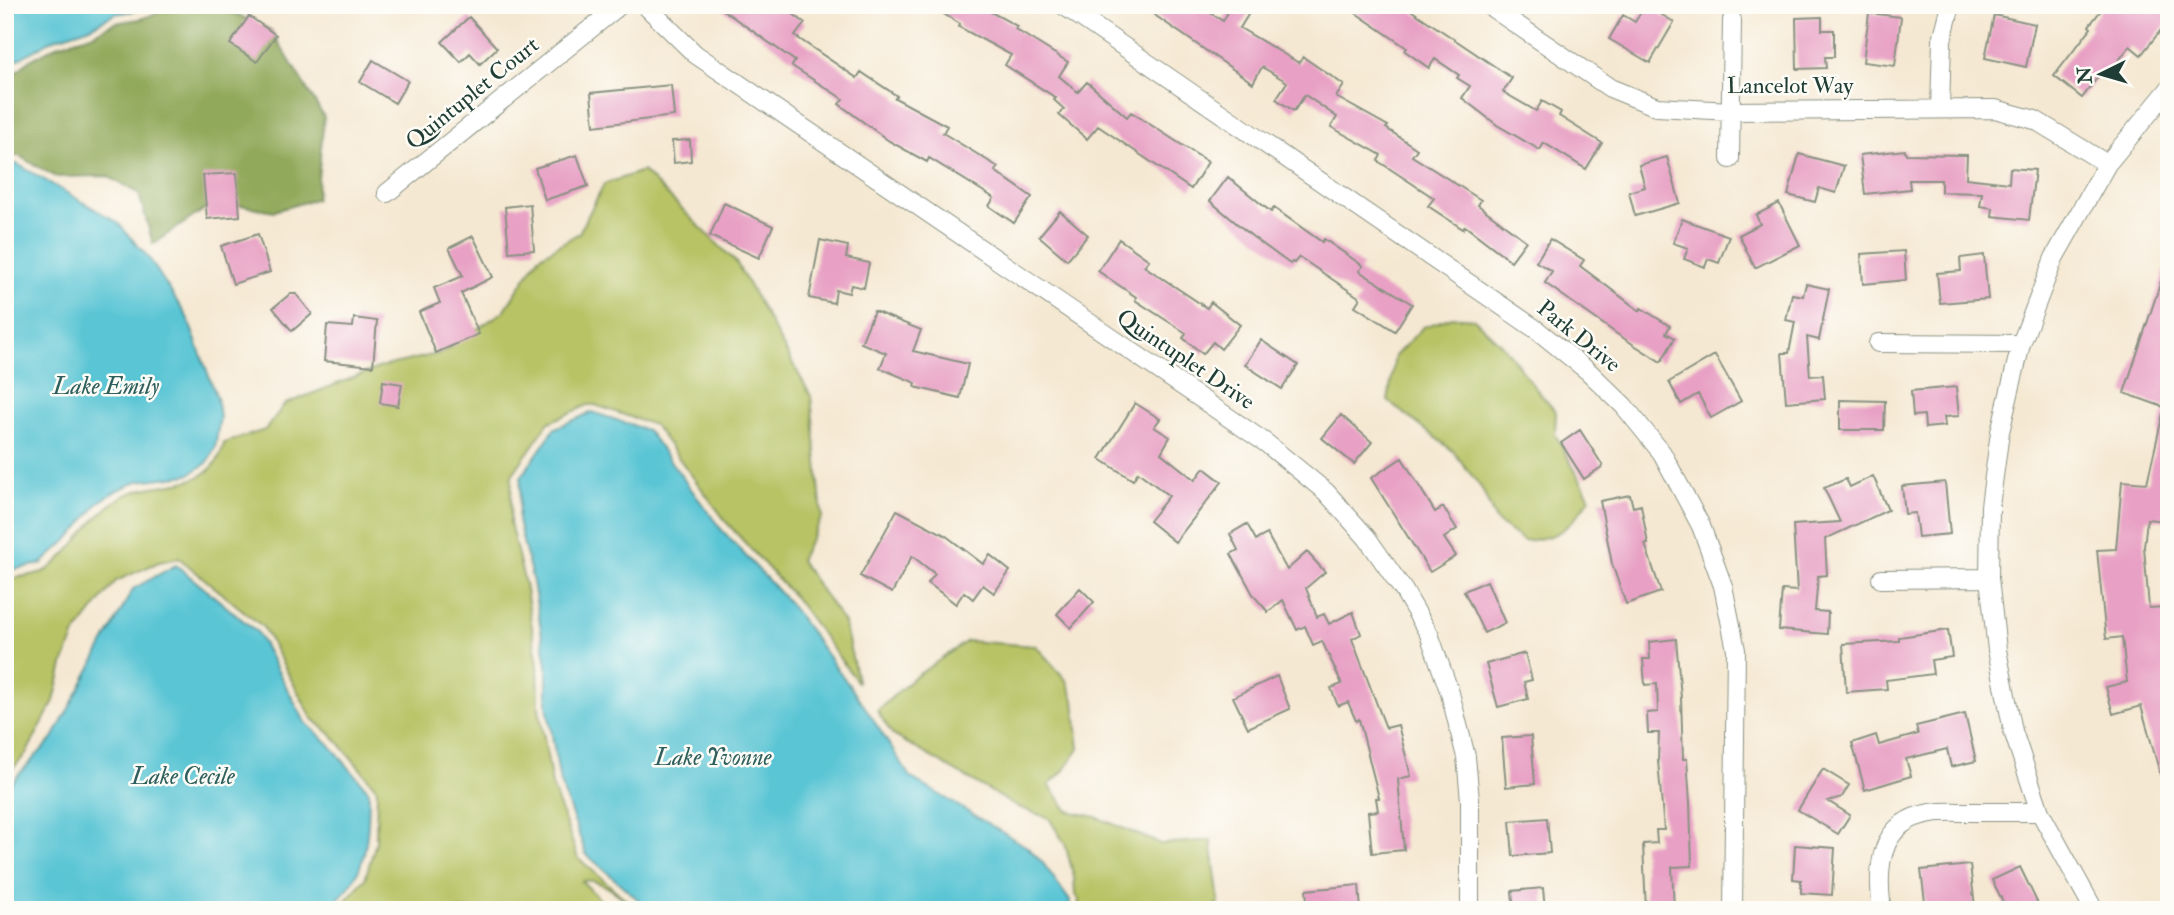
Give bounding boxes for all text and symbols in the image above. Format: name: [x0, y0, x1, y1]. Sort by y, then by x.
street label: Quintuplet Court: [399, 30, 545, 157]
north arrow: [2066, 38, 2136, 108]
text: N: [2072, 65, 2098, 86]
street label: Lancelot Way: [1727, 71, 1854, 100]
street label: Park Drive: [1531, 293, 1627, 379]
street label: Quintuplet Drive: [1111, 302, 1261, 417]
water label: Lake Emily: [52, 371, 160, 402]
water label: Lake Yvonne: [654, 742, 772, 773]
water label: Lake Cecile: [130, 761, 236, 792]

